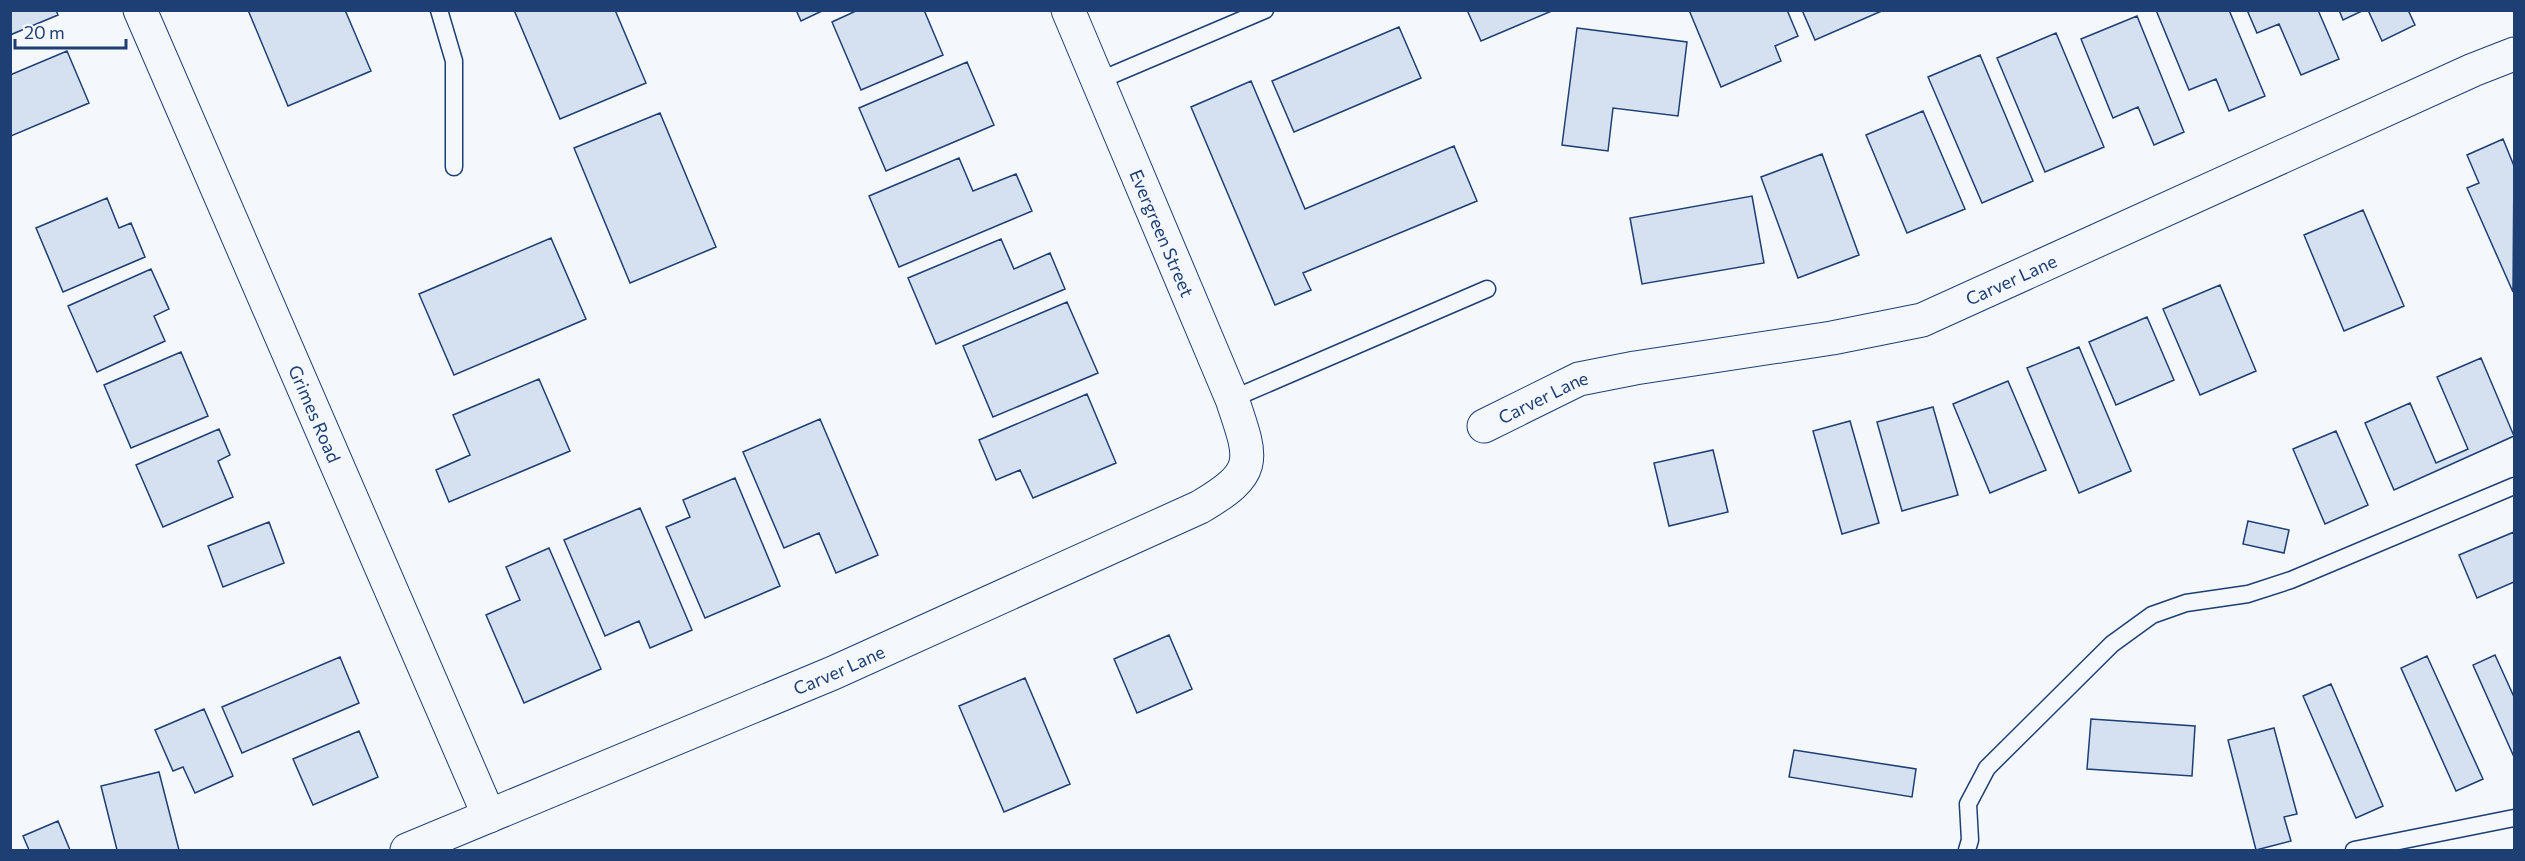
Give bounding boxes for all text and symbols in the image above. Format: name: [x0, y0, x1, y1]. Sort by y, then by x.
scale bar: [15, 12, 126, 50]
text: 20 m: [24, 21, 65, 43]
street label: Evergreen Street: [1125, 166, 1199, 300]
street label: Carver Lane: [1962, 249, 2060, 310]
street label: Grimes Road: [284, 362, 346, 466]
street label: Carver Lane: [1495, 367, 1590, 428]
street label: Carver Lane: [790, 640, 888, 699]

